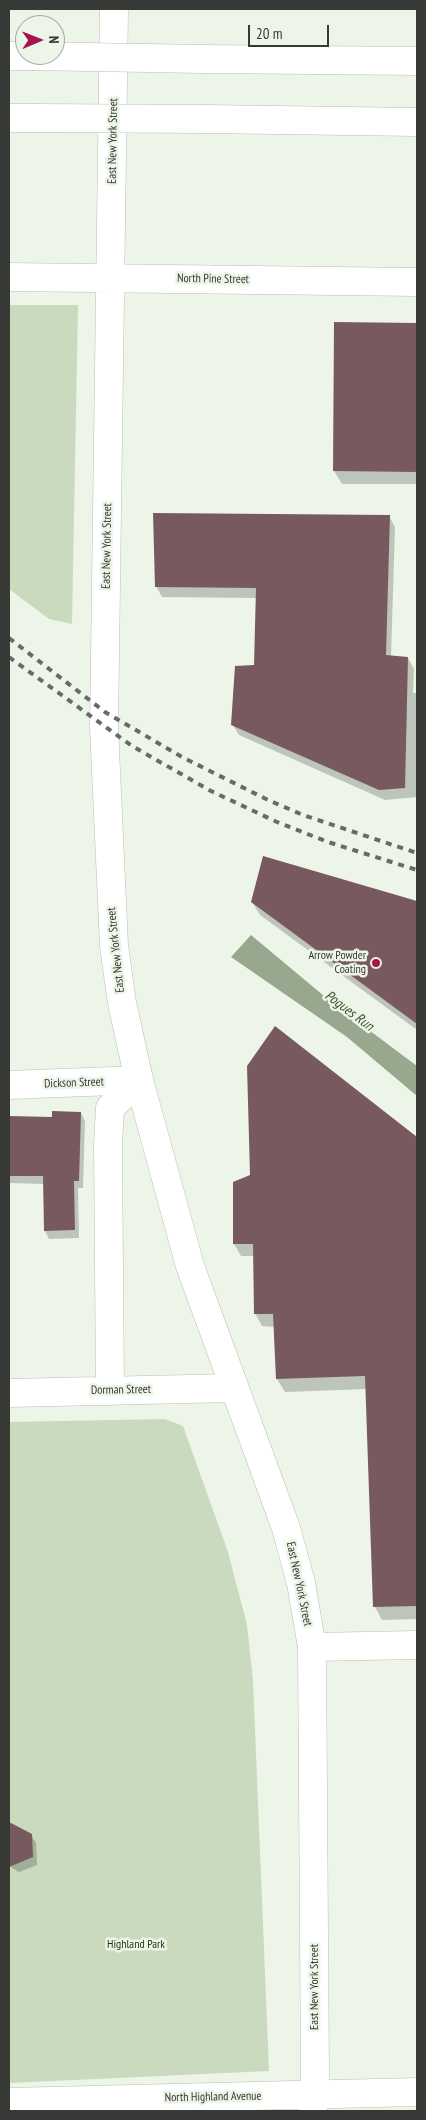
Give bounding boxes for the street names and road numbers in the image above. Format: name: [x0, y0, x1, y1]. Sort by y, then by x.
street label: East New York Street: [105, 98, 121, 184]
street label: North Pine Street: [177, 271, 249, 287]
street label: East New York Street: [99, 503, 115, 589]
street label: East New York Street: [104, 907, 128, 993]
street label: Dickson Street: [44, 1075, 104, 1091]
street label: Dorman Street: [91, 1382, 151, 1398]
street label: East New York Street: [283, 1540, 315, 1628]
street label: East New York Street: [308, 1944, 322, 2030]
street label: North Highland Avenue: [164, 2089, 262, 2105]

